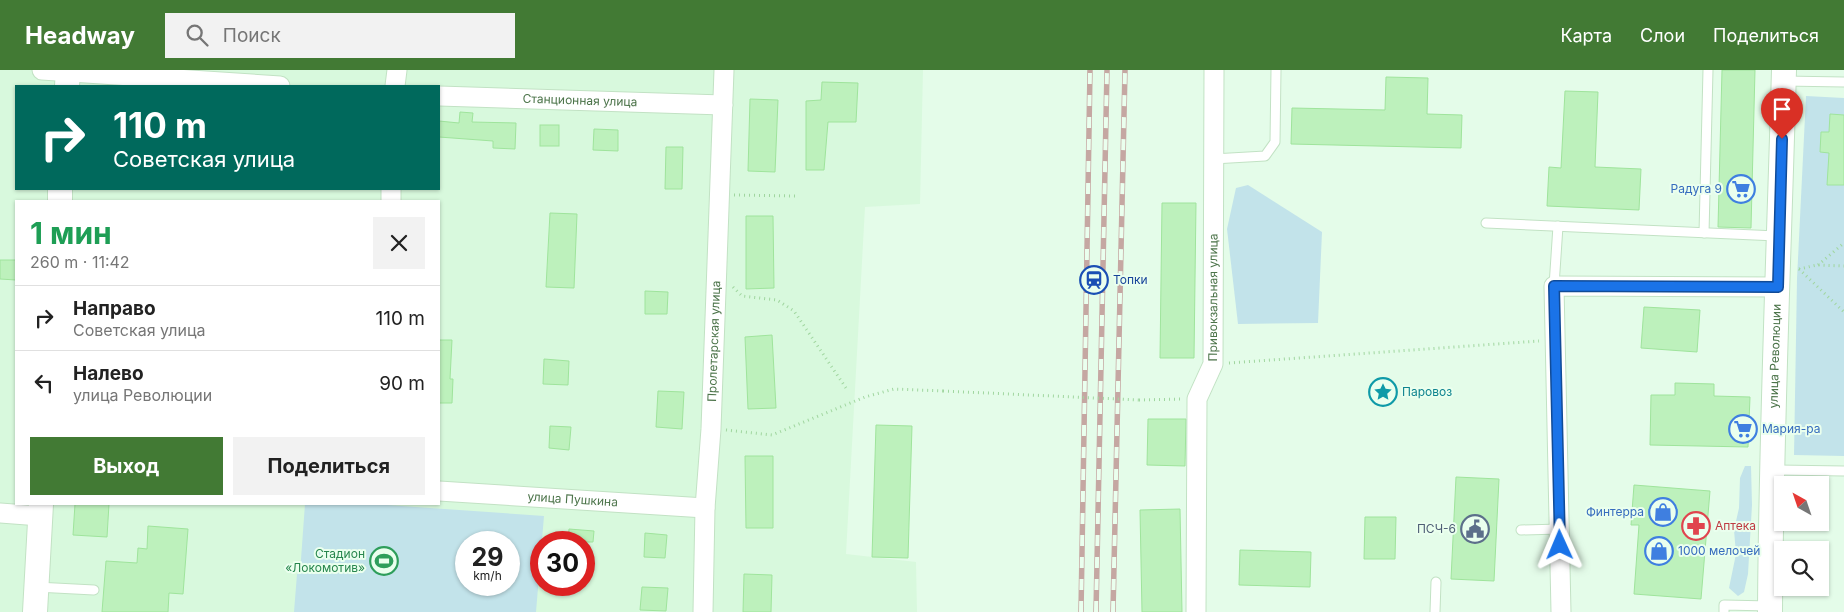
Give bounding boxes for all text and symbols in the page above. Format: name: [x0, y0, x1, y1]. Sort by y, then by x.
search box: [165, 13, 515, 58]
text: Headway: [25, 21, 135, 50]
icon: search: [183, 21, 211, 49]
text: Поиск: [223, 24, 281, 47]
text: Карта: [1560, 25, 1612, 46]
text: Слои: [1640, 25, 1685, 46]
text: Поделиться: [1713, 25, 1819, 46]
pin: [1761, 88, 1803, 139]
street label: Станционная улица: [522, 91, 638, 109]
icon: arrive: [1768, 95, 1796, 123]
text: 110 m: [113, 104, 207, 146]
icon: right: [30, 105, 95, 170]
text: Советская улица: [113, 146, 295, 172]
supermarket icon: Радуга 9: [1726, 174, 1756, 204]
place label: Радуга 9: [1671, 181, 1722, 196]
text: 1 мин: [30, 215, 112, 251]
button: close: [373, 217, 425, 269]
street label: Привокзальная улица: [1205, 233, 1220, 361]
text: 260 m · 11:42: [30, 252, 130, 272]
station icon: Топки: [1079, 265, 1109, 295]
place label: Топки: [1113, 272, 1148, 287]
street label: Пролетарская улица: [704, 280, 723, 402]
text: Направо: [73, 297, 156, 320]
icon: right: [30, 304, 58, 332]
street label: улица Революции: [1766, 304, 1784, 408]
text: 110 m: [376, 307, 425, 330]
text: Советская улица: [73, 320, 205, 340]
text: Налево: [73, 362, 144, 385]
icon: left: [30, 369, 58, 397]
text: 90 m: [379, 372, 425, 395]
place icon: Паровоз: [1368, 377, 1398, 407]
place label: Паровоз: [1402, 384, 1452, 399]
text: улица Революции: [73, 385, 212, 405]
supermarket icon: Мария-ра: [1728, 414, 1758, 444]
place label: Мария-ра: [1762, 421, 1820, 436]
button: Выход: [30, 437, 223, 495]
button: Поделиться: [233, 437, 425, 495]
north arrow: [1774, 476, 1829, 531]
map controls: [1774, 476, 1829, 596]
street label: улица Пушкина: [527, 489, 618, 509]
shop icon: Финтерра: [1648, 497, 1678, 527]
place label: Финтерра: [1586, 504, 1644, 519]
pharmacy icon: Аптека: [1681, 511, 1711, 541]
public building icon: ПСЧ-6: [1460, 514, 1490, 544]
position arrow: [1533, 518, 1585, 570]
place label: Аптека: [1715, 518, 1756, 533]
place label: ПСЧ-6: [1417, 521, 1456, 536]
speed limit sign: 30: [530, 531, 595, 596]
shop icon: 1000 мелочей: [1644, 536, 1674, 566]
button: search: [1774, 541, 1829, 596]
text: 29: [472, 542, 503, 572]
place label: 1000 мелочей: [1678, 543, 1760, 558]
place label: Стадион «Локомотив»: [285, 546, 365, 575]
sports icon: Стадион «Локомотив»: [369, 546, 399, 576]
text: km/h: [473, 568, 502, 583]

